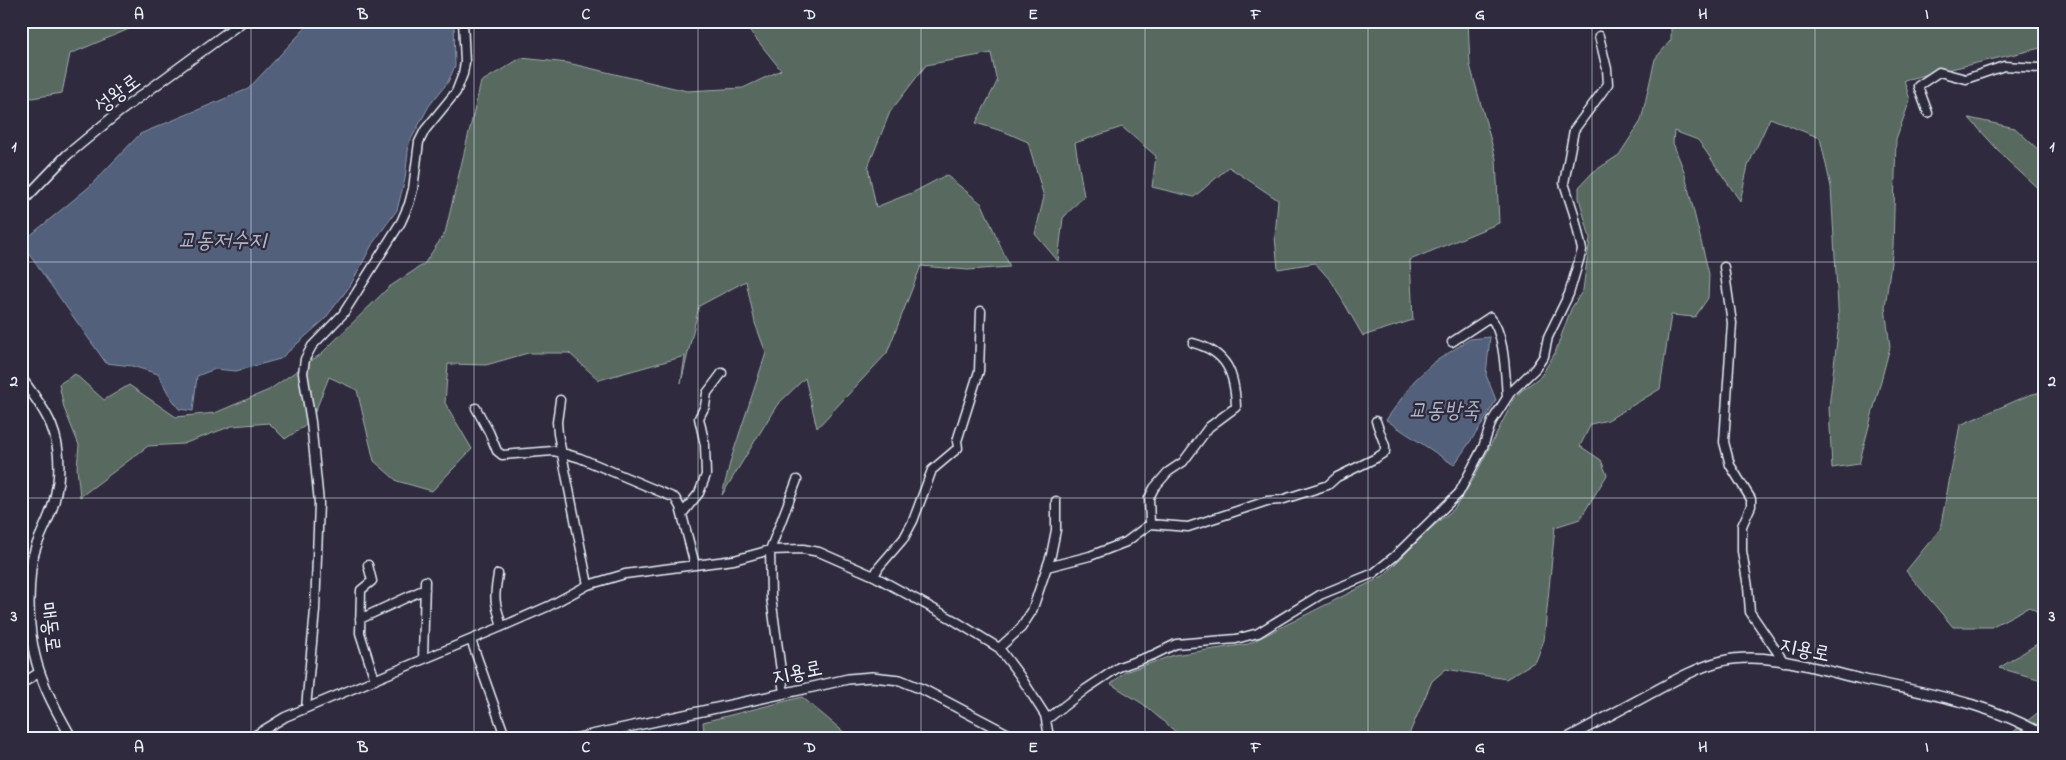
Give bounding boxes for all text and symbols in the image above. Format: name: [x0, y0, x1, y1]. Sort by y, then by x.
text: A: [134, 3, 144, 27]
text: B: [357, 3, 369, 27]
text: C: [582, 3, 591, 27]
text: D: [803, 3, 816, 27]
text: E: [1028, 3, 1038, 27]
text: F: [1250, 3, 1262, 27]
text: G: [1475, 3, 1485, 27]
text: H: [1698, 3, 1708, 27]
text: I: [1925, 3, 1929, 27]
street label: 성왕로: [89, 67, 147, 122]
text: 1: [11, 135, 17, 159]
text: 1: [2049, 135, 2055, 159]
water label: 교동저수지: [178, 226, 269, 258]
text: 2: [9, 370, 18, 394]
text: 2: [2047, 370, 2056, 394]
water label: 교동방죽: [1409, 396, 1481, 428]
street label: 매동로: [31, 600, 67, 654]
text: 3: [10, 605, 18, 629]
text: 3: [2048, 605, 2056, 629]
street label: 지용로: [1777, 631, 1833, 671]
street label: 지용로: [769, 654, 825, 694]
text: A: [134, 736, 144, 760]
text: B: [357, 736, 369, 760]
text: C: [582, 736, 591, 760]
text: D: [803, 736, 816, 760]
text: E: [1028, 736, 1038, 760]
text: F: [1250, 736, 1262, 760]
text: G: [1475, 736, 1485, 760]
text: H: [1698, 736, 1708, 760]
text: I: [1925, 736, 1929, 760]

